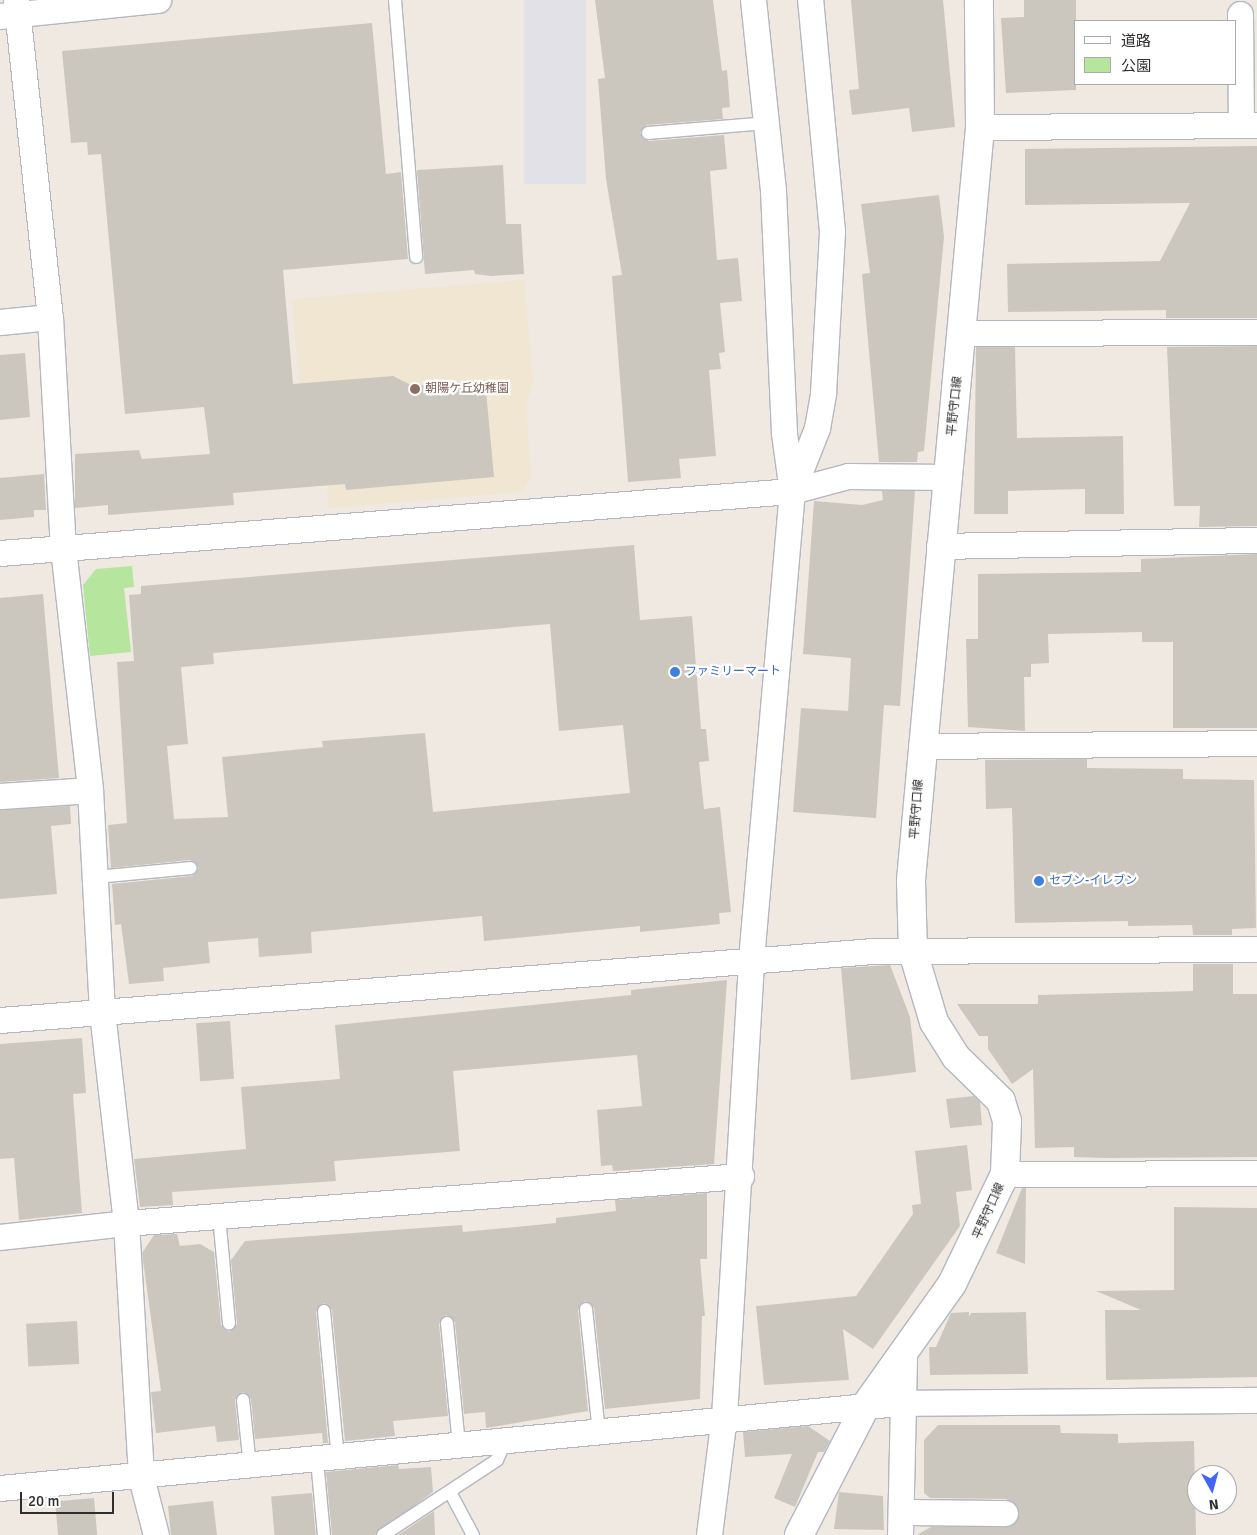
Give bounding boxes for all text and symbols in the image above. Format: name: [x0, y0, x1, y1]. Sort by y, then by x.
legend: [1074, 20, 1237, 85]
text: 道路: [1121, 32, 1151, 50]
text: 公園: [1121, 57, 1151, 75]
street label: 平野守口線: [945, 375, 965, 437]
place label: 朝陽ケ丘幼稚園: [425, 382, 509, 396]
marker: 朝陽ケ丘幼稚園: [409, 383, 421, 395]
place label: ファミリーマート: [685, 665, 781, 679]
marker: ファミリーマート: [669, 666, 681, 678]
street label: 平野守口線: [908, 779, 926, 839]
place label: セブン-イレブン: [1049, 874, 1137, 888]
marker: セブン-イレブン: [1033, 875, 1045, 887]
street label: 平野守口線: [970, 1181, 1008, 1241]
north arrow: [1187, 1465, 1237, 1515]
scale bar: [22, 1482, 116, 1514]
text: 20 m: [28, 1492, 59, 1510]
text: N: [1208, 1495, 1220, 1513]

